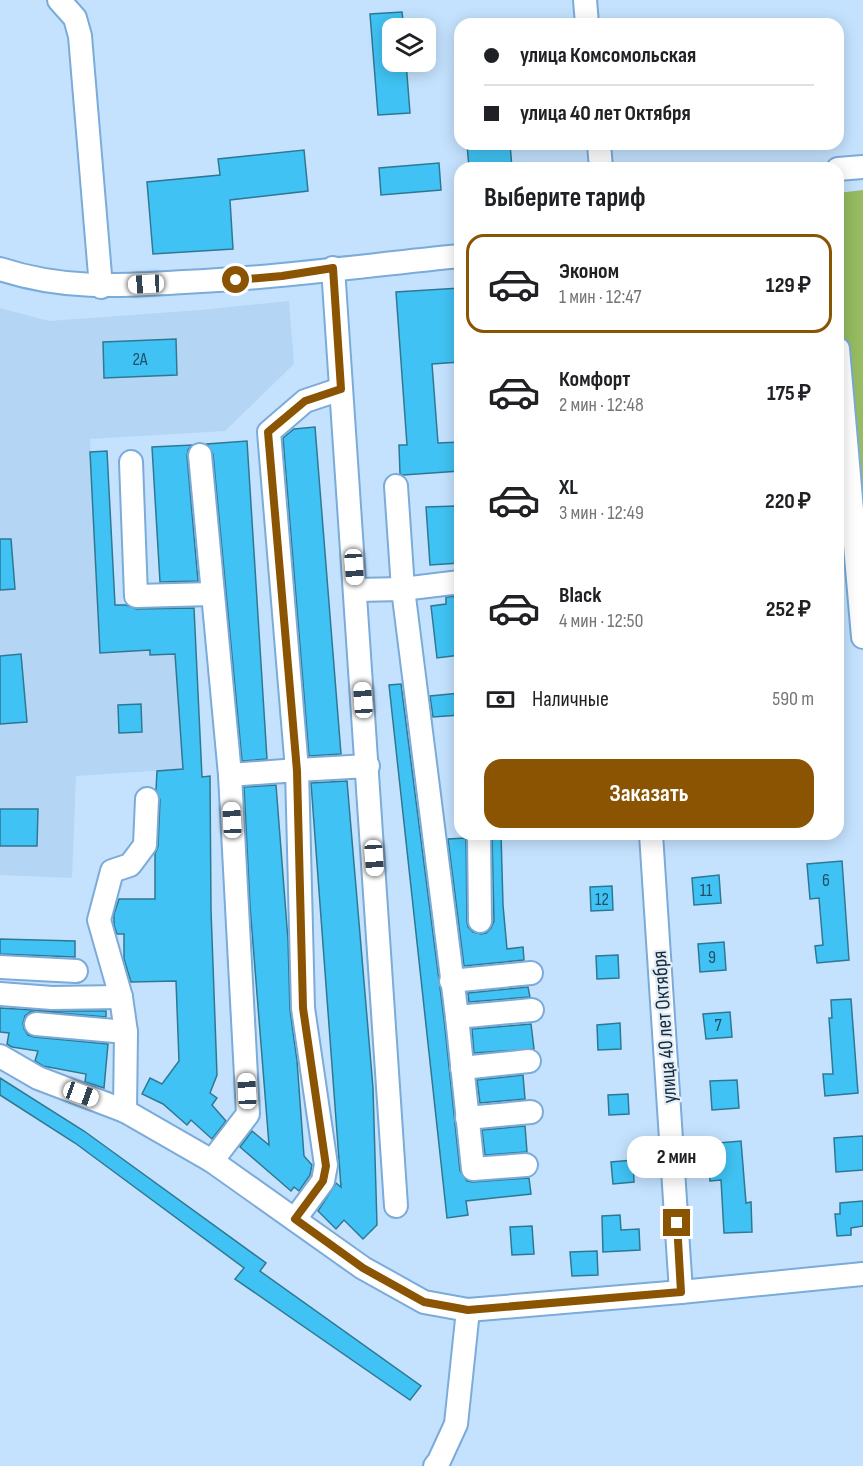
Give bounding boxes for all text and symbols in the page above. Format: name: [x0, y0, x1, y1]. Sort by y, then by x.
map controls: [382, 18, 436, 72]
button: layers: [382, 18, 436, 72]
text: улица Комсомольская: [520, 42, 696, 69]
text: улица 40 лет Октября: [520, 100, 691, 127]
text: Выберите тариф: [484, 182, 646, 214]
icon: car: [487, 257, 541, 311]
text: Эконом: [559, 258, 619, 285]
route start: [222, 266, 249, 293]
text: 129 ₽: [766, 272, 811, 299]
car: [128, 274, 164, 294]
text: 1 мин · 12:47: [559, 285, 641, 309]
house number: 2А: [132, 349, 148, 370]
icon: car: [487, 365, 541, 419]
text: Комфорт: [559, 366, 630, 393]
text: 175 ₽: [767, 380, 811, 407]
text: 2 мин · 12:48: [559, 393, 644, 417]
icon: car: [487, 473, 541, 527]
text: XL: [559, 474, 578, 501]
text: 220 ₽: [765, 488, 811, 515]
text: 3 мин · 12:49: [559, 501, 644, 525]
car: [344, 548, 364, 586]
icon: car: [487, 581, 541, 635]
text: Black: [559, 582, 601, 609]
text: 252 ₽: [766, 596, 811, 623]
text: 4 мин · 12:50: [559, 609, 644, 633]
car: [353, 681, 373, 719]
icon: cash: [484, 683, 517, 716]
text: Наличные: [532, 686, 609, 713]
text: 590 m: [772, 687, 814, 711]
button: Заказать: [484, 759, 814, 828]
car: [222, 802, 242, 838]
car: [364, 839, 384, 877]
house number: 6: [822, 870, 830, 891]
house number: 11: [700, 880, 713, 901]
house number: 12: [595, 889, 609, 910]
house number: 9: [708, 947, 716, 968]
street label: улица 40 лет Октября: [647, 950, 682, 1104]
house number: 7: [714, 1015, 722, 1036]
car: [237, 1073, 257, 1109]
car: [61, 1079, 101, 1109]
callout: 2 мин: [628, 1136, 726, 1178]
text: 2 мин: [657, 1145, 696, 1169]
route end: [663, 1209, 690, 1236]

